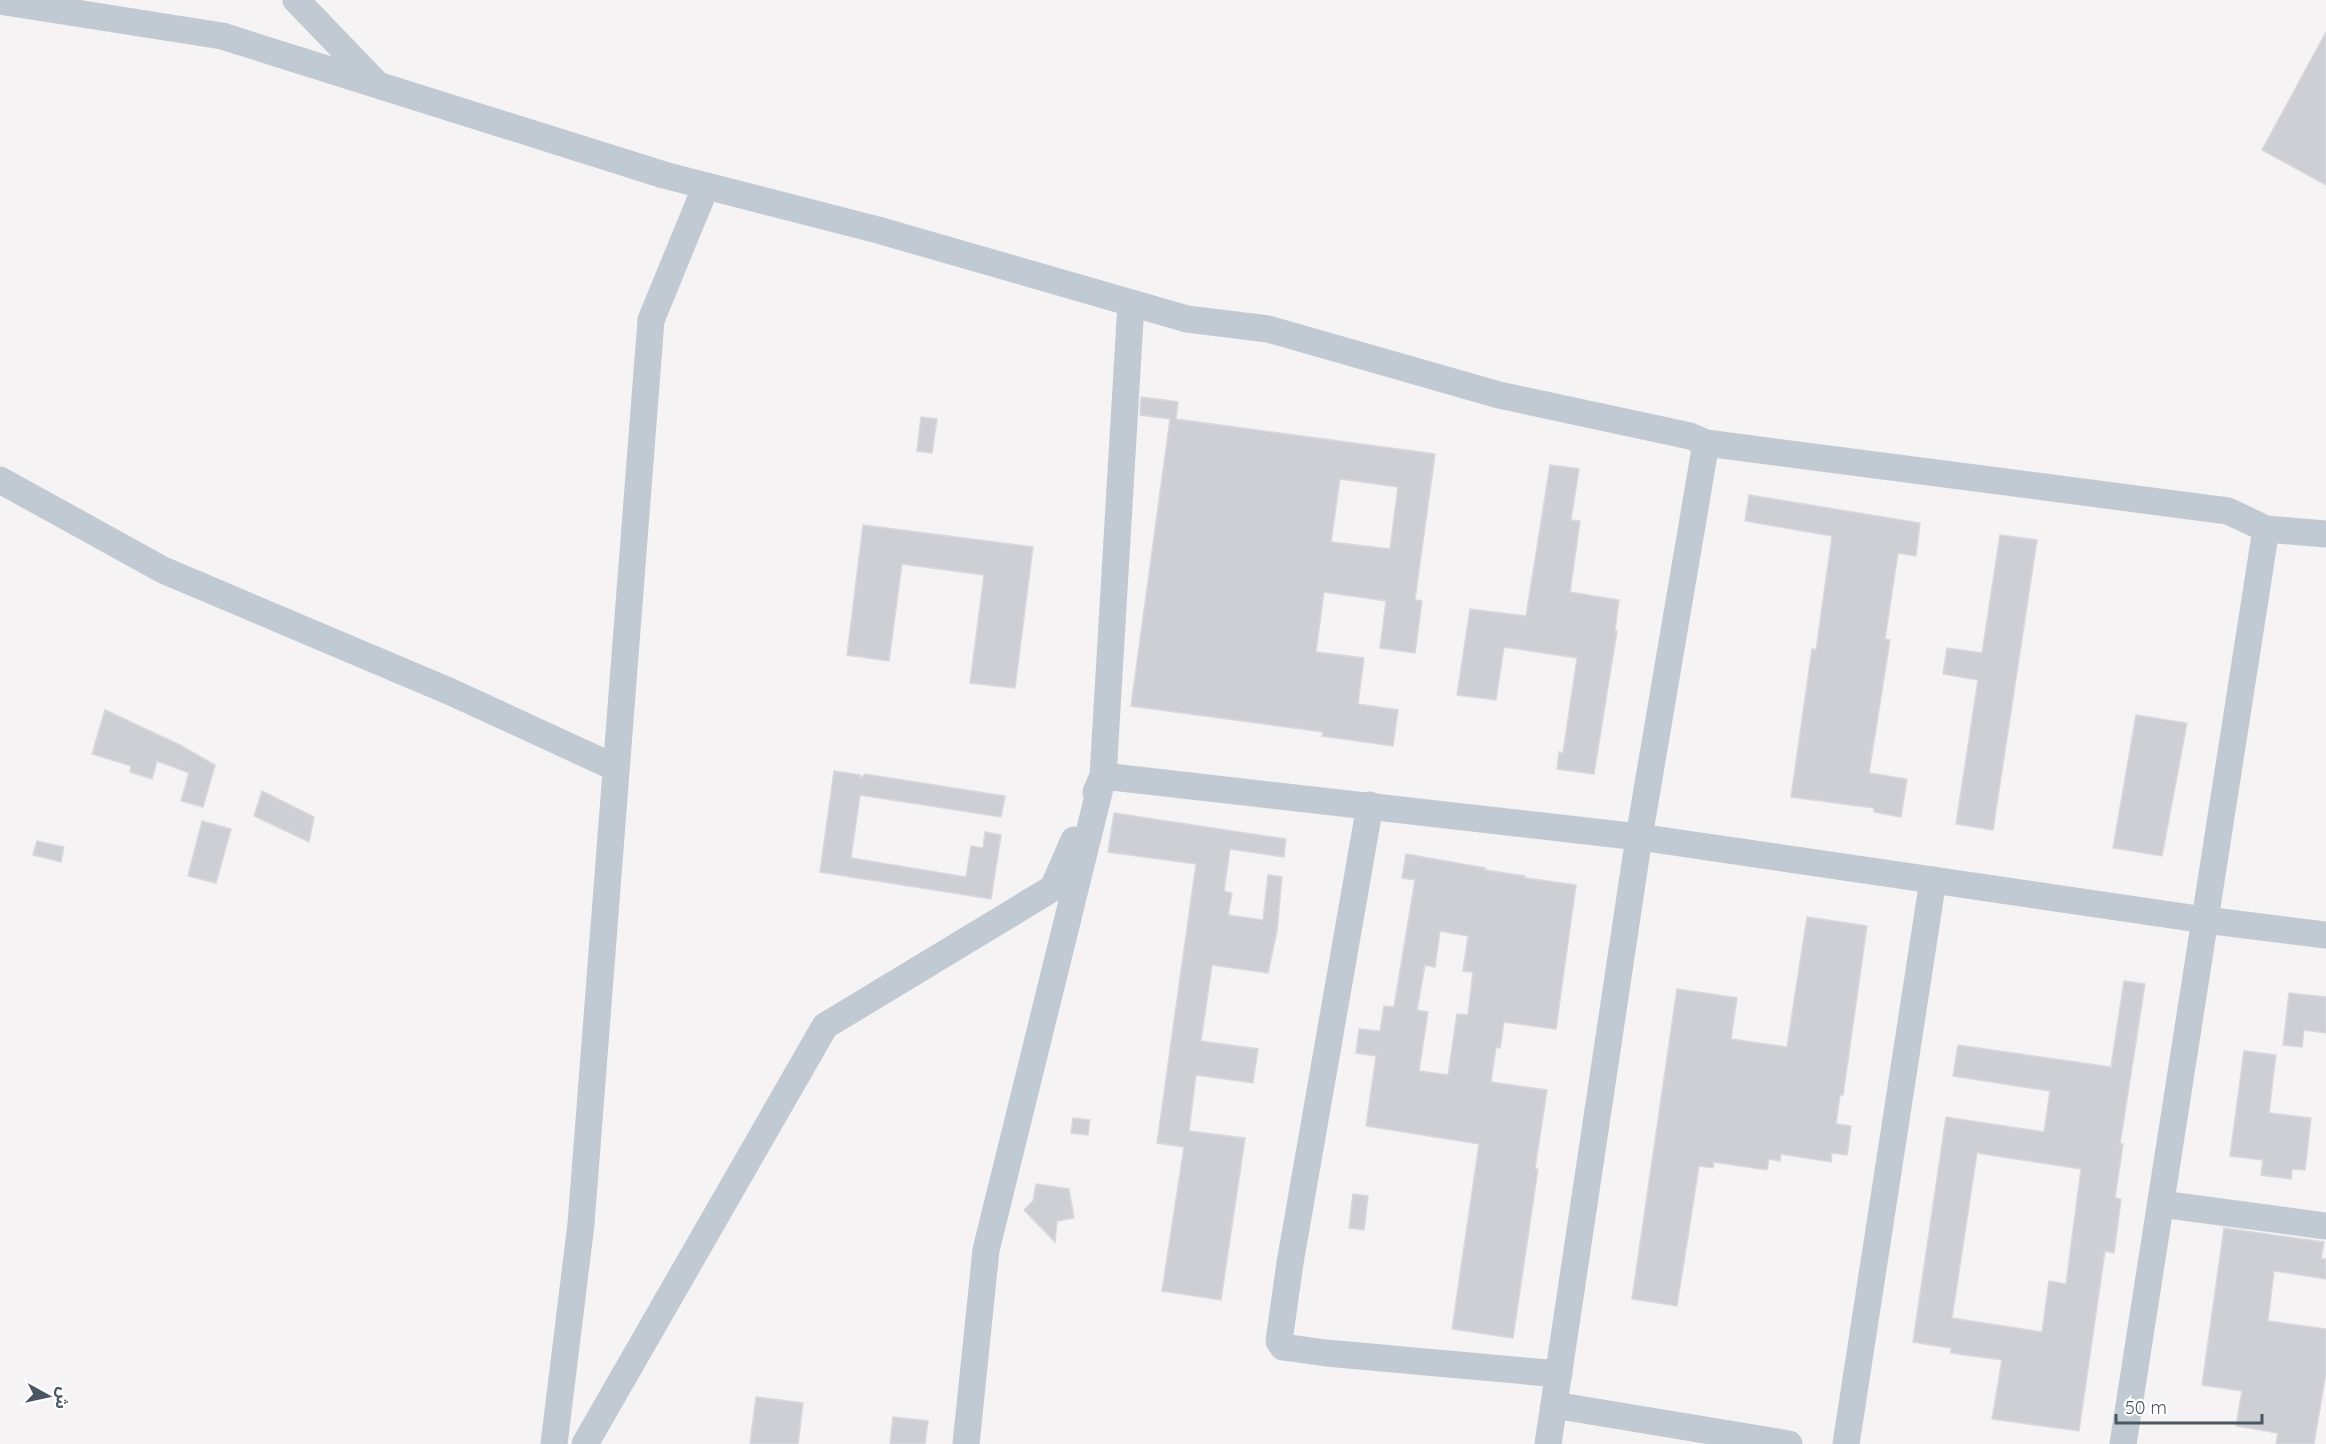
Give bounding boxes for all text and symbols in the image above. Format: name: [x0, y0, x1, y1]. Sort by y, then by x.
north arrow: [18, 1366, 78, 1426]
text: ش: [51, 1386, 74, 1410]
scale bar: [2116, 1387, 2262, 1425]
text: 50 m: [2125, 1396, 2167, 1419]

